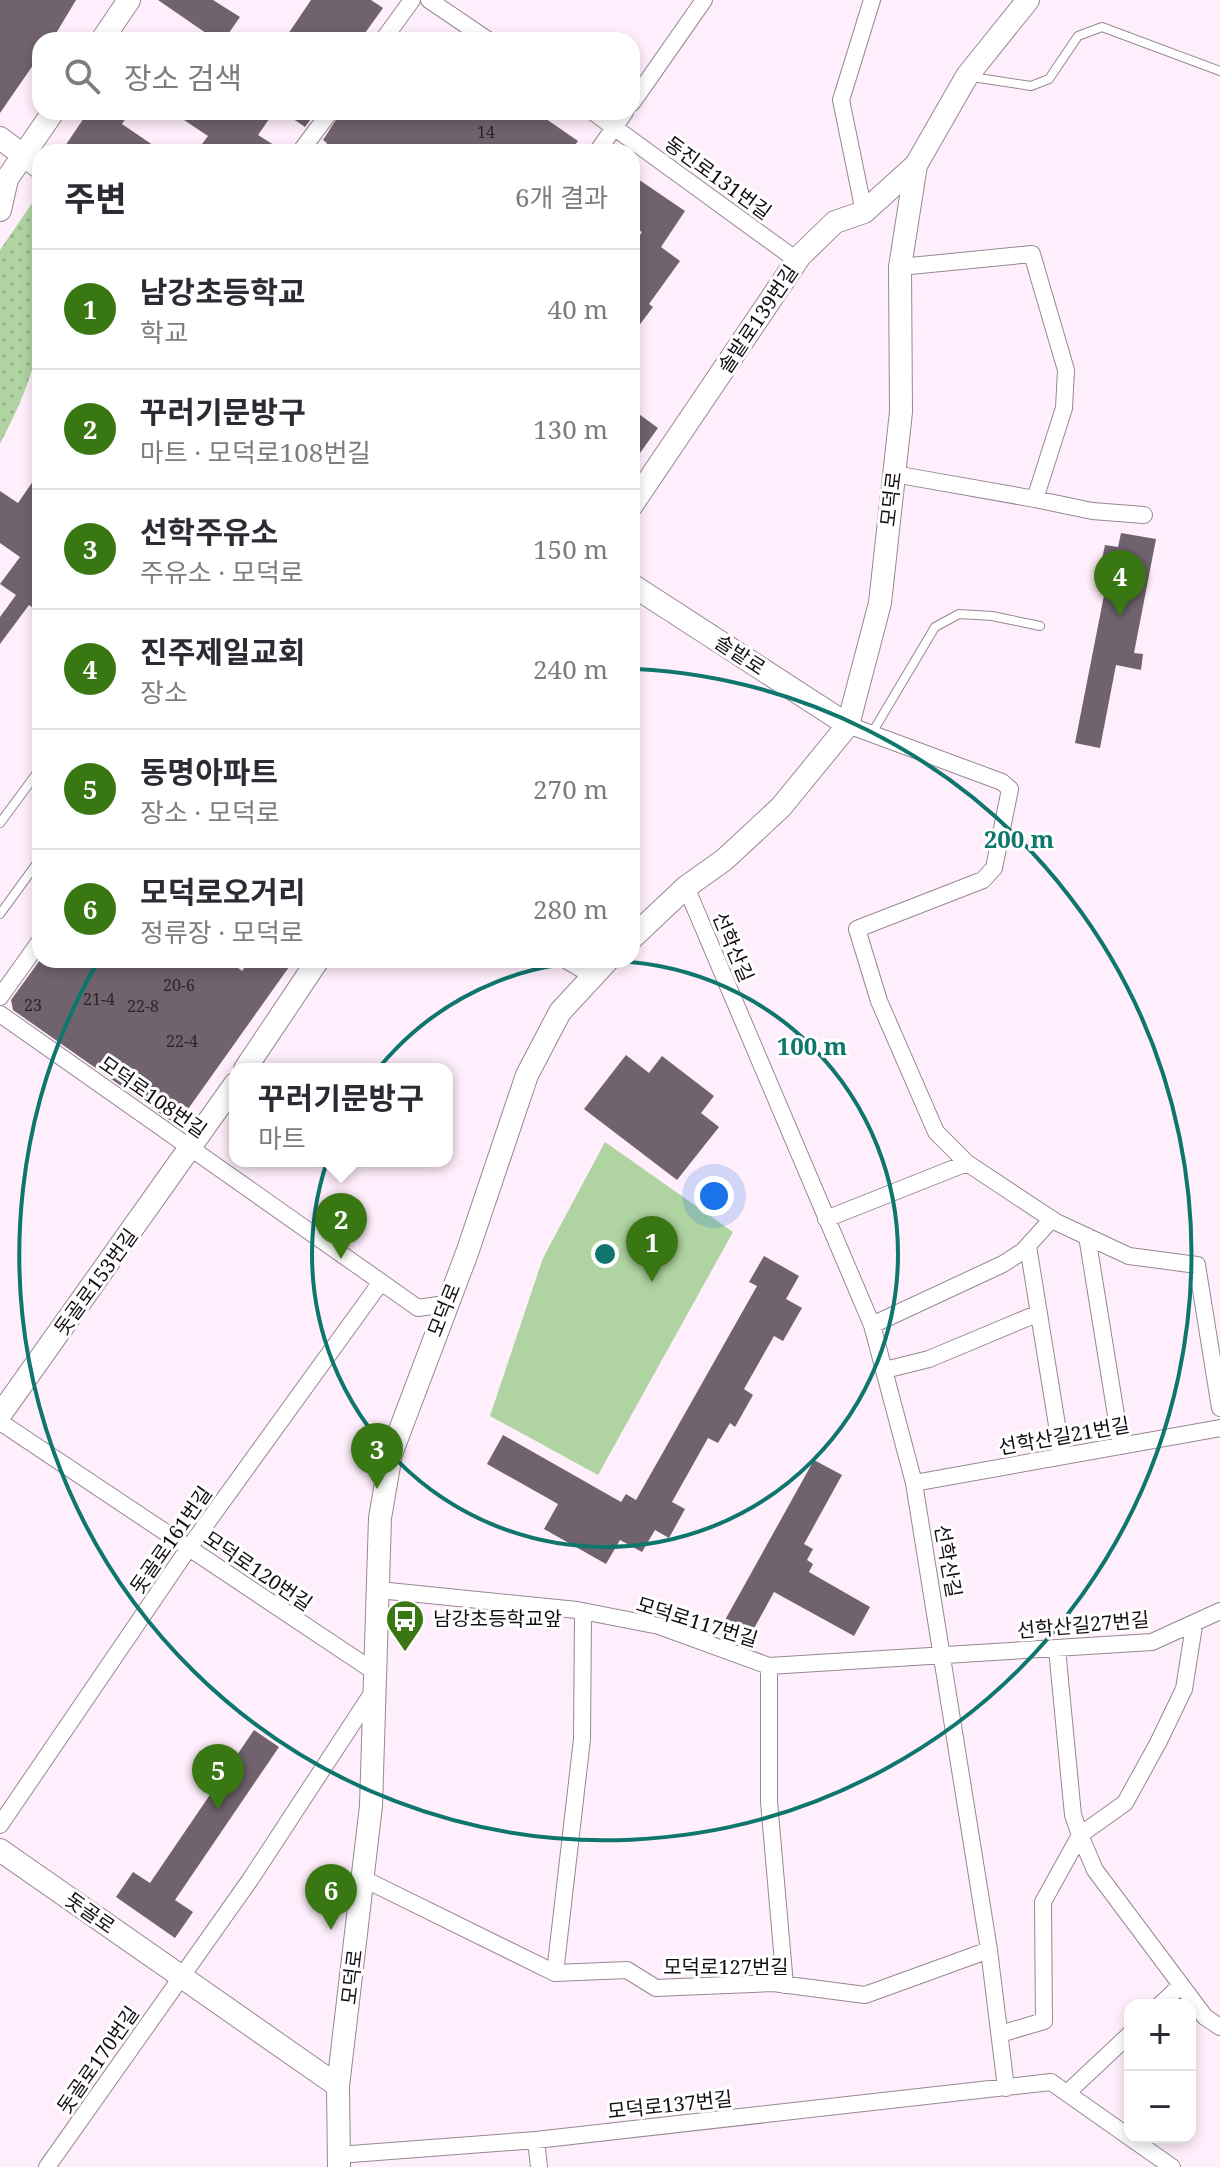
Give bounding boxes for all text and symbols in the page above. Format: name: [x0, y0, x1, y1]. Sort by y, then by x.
search box: [32, 32, 640, 120]
icon: search: [60, 54, 104, 98]
text: 장소 검색: [124, 57, 242, 98]
house number: 14: [477, 121, 495, 143]
street label: 동진로131번길: [660, 130, 777, 225]
text: 주변: [64, 175, 127, 221]
text: 6개 결과: [515, 179, 608, 215]
street label: 솔밭로139번길: [711, 259, 804, 378]
text: 남강초등학교: [140, 271, 306, 312]
text: 1: [83, 291, 97, 327]
text: 40 m: [548, 291, 608, 327]
text: 학교: [140, 314, 188, 350]
text: 꾸러기문방구: [140, 391, 306, 432]
text: 2: [83, 411, 97, 447]
text: 130 m: [533, 411, 608, 447]
text: 마트 · 모덕로108번길: [140, 434, 371, 470]
street label: 모덕로: [874, 470, 907, 528]
text: 선학주유소: [140, 511, 278, 552]
text: 3: [83, 531, 97, 567]
text: 150 m: [533, 531, 608, 567]
pin: 4: [1094, 550, 1146, 616]
text: 주유소 · 모덕로: [140, 554, 304, 590]
street label: 솔밭로: [710, 628, 771, 681]
text: 진주제일교회: [140, 631, 306, 672]
text: 4: [83, 651, 97, 687]
text: 240 m: [533, 651, 608, 687]
text: 장소: [140, 674, 188, 710]
text: 동명아파트: [140, 751, 278, 792]
text: 5: [83, 771, 97, 807]
text: 270 m: [533, 771, 608, 807]
text: 장소 · 모덕로: [140, 794, 280, 830]
text: 200 m: [984, 822, 1055, 855]
text: 모덕로오거리: [140, 871, 306, 912]
text: 6: [83, 891, 97, 927]
text: 280 m: [533, 891, 608, 927]
street label: 선학산길: [707, 908, 760, 986]
text: 정류장 · 모덕로: [140, 914, 304, 950]
house number: 20-6: [163, 974, 195, 996]
house number: 21-4: [83, 988, 115, 1010]
house number: 23: [24, 994, 42, 1016]
house number: 22-8: [127, 995, 159, 1017]
text: 100 m: [777, 1029, 848, 1062]
house number: 22-4: [166, 1030, 198, 1052]
street label: 모덕로108번길: [94, 1050, 212, 1144]
popup: [229, 1063, 453, 1167]
text: 꾸러기문방구: [258, 1077, 424, 1118]
text: 마트: [258, 1120, 306, 1156]
your location: [694, 1176, 734, 1216]
pin: 2: [315, 1193, 367, 1259]
pin: 1: [626, 1216, 678, 1282]
street label: 돗골로153번길: [48, 1223, 143, 1340]
centre of rings: [591, 1240, 619, 1268]
street label: 모덕로: [421, 1279, 466, 1340]
street label: 선학산길21번길: [996, 1411, 1132, 1460]
pin: 3: [351, 1423, 403, 1489]
street label: 돗골로161번길: [124, 1481, 218, 1599]
street label: 선학산길: [929, 1522, 968, 1600]
street label: 모덕로120번길: [199, 1524, 318, 1617]
street label: 모덕로117번길: [633, 1590, 761, 1653]
bus stop icon: 남강초등학교앞: [384, 1598, 426, 1653]
place label: 남강초등학교앞: [433, 1605, 562, 1632]
street label: 선학산길27번길: [1016, 1605, 1150, 1644]
pin: 5: [192, 1744, 244, 1810]
pin: 6: [305, 1864, 357, 1930]
street label: 돗골로: [60, 1886, 121, 1939]
street label: 모덕로: [335, 1948, 368, 2006]
street label: 모덕로127번길: [663, 1953, 789, 1980]
map controls: [1124, 1999, 1196, 2143]
button: +: [1124, 1999, 1196, 2071]
street label: 돗골로170번길: [51, 2001, 145, 2119]
button: −: [1124, 2071, 1196, 2143]
street label: 모덕로137번길: [606, 2085, 734, 2124]

